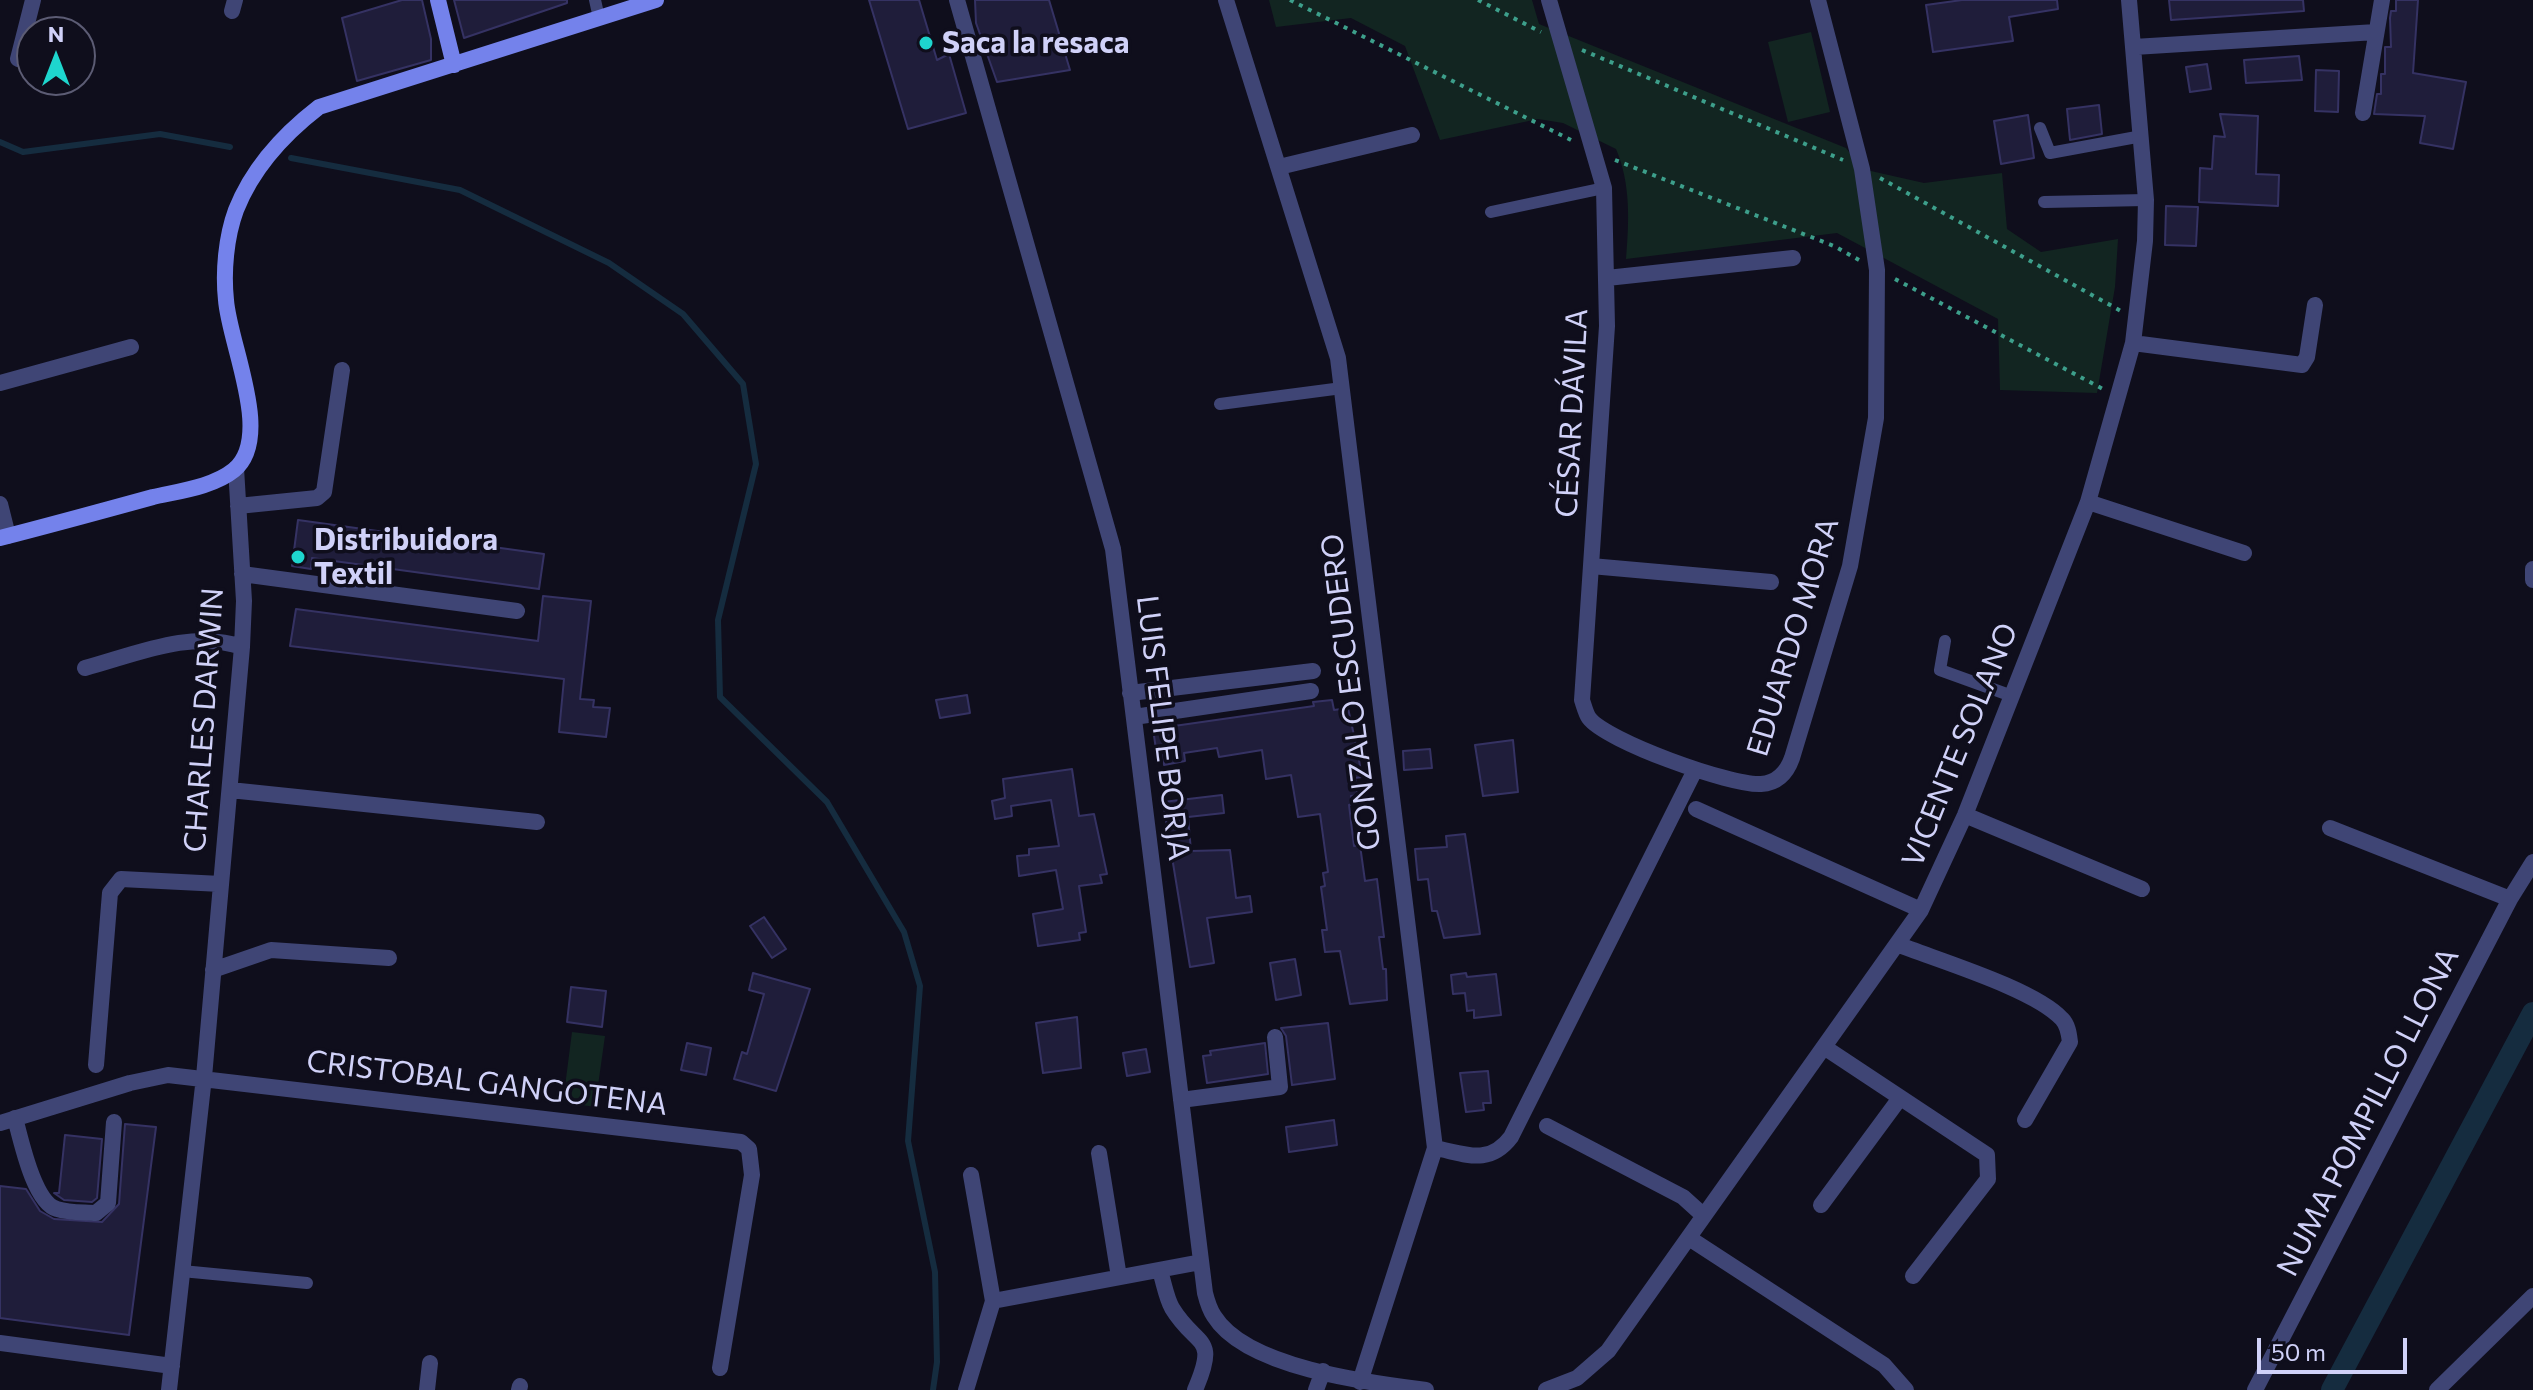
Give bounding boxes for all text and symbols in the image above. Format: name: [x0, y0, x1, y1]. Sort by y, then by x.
north arrow: [16, 16, 96, 96]
text: N: [48, 20, 64, 47]
place label: Saca la resaca: [942, 25, 1130, 61]
marker: Saca la resaca: [917, 34, 935, 52]
street label: CÉSAR DÁVILA: [1549, 308, 1595, 518]
street label: EDUARDO MORA: [1740, 513, 1846, 761]
place label: Distribuidora Textil: [314, 522, 498, 592]
street label: GONZALO ESCUDERO: [1314, 532, 1388, 852]
marker: Distribuidora Textil: [289, 548, 307, 566]
street label: CHARLES DARWIN: [177, 586, 231, 854]
street label: LUIS FELIPE BORJA: [1129, 593, 1197, 863]
street label: VICENTE SOLANO: [1895, 618, 2025, 872]
street label: NUMA POMPILLO LLONA: [2269, 942, 2467, 1282]
street label: CRISTOBAL GANGOTENA: [305, 1043, 669, 1123]
scale bar: [2261, 1322, 2411, 1372]
text: 50 m: [2271, 1337, 2326, 1366]

